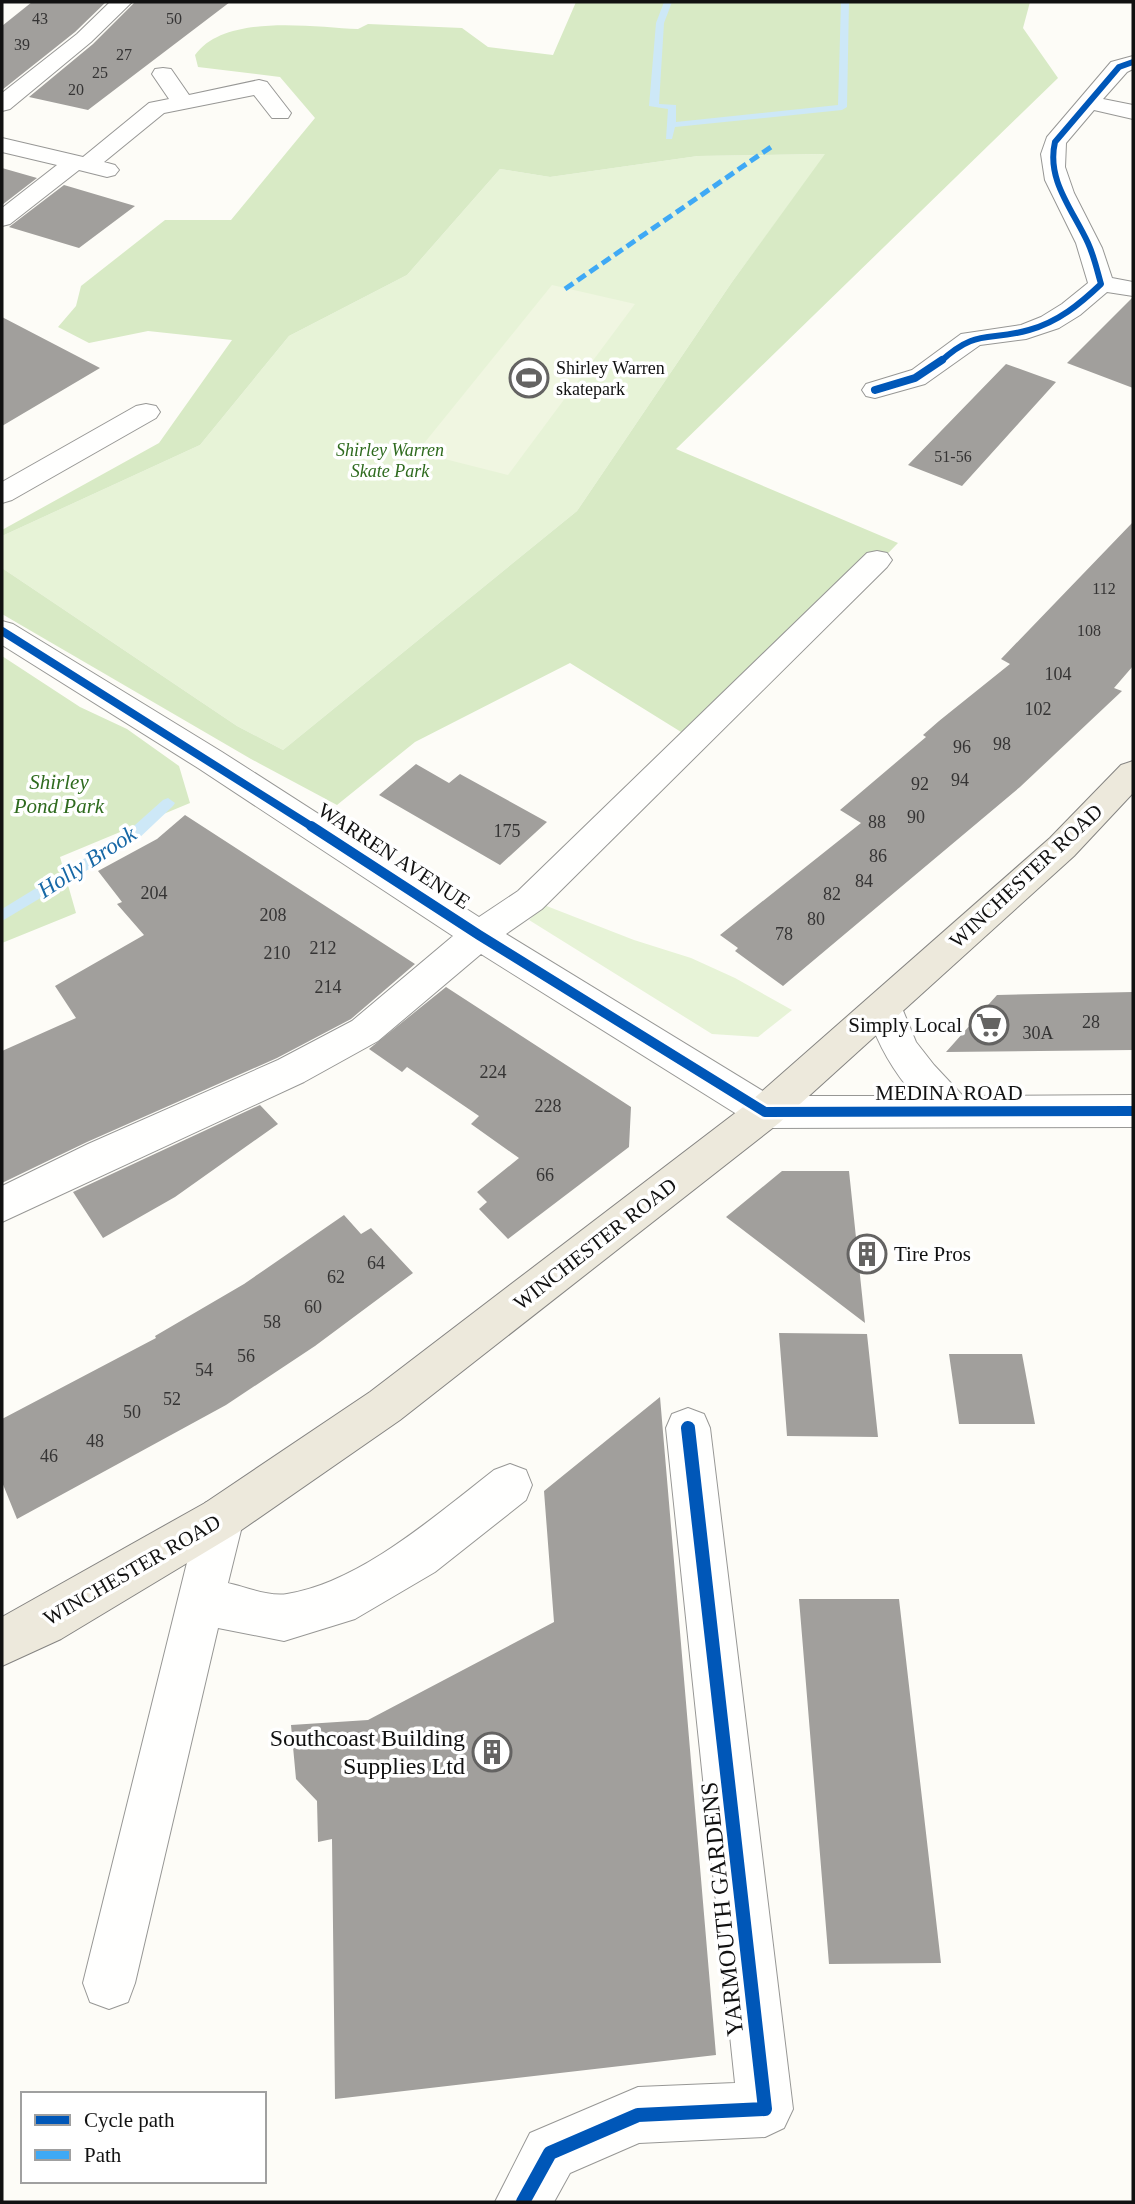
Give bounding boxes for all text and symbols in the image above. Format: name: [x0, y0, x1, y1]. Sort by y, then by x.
house number: 43: [32, 10, 48, 27]
house number: 50: [166, 10, 182, 27]
house number: 39: [14, 36, 30, 53]
house number: 27: [116, 46, 132, 63]
house number: 25: [92, 64, 108, 81]
house number: 20: [68, 81, 84, 98]
sports icon: Shirley Warren skatepark: [508, 357, 550, 399]
place label: Shirley Warren skatepark: [556, 358, 665, 399]
park label: Shirley Warren Skate Park: [336, 440, 444, 481]
house number: 51-56: [934, 448, 972, 465]
house number: 112: [1092, 580, 1116, 597]
house number: 108: [1077, 622, 1101, 639]
house number: 104: [1045, 664, 1072, 684]
house number: 102: [1025, 699, 1052, 719]
house number: 98: [993, 734, 1011, 754]
house number: 96: [953, 737, 971, 757]
park label: Shirley Pond Park: [13, 770, 105, 818]
house number: 94: [951, 770, 969, 790]
house number: 92: [911, 774, 929, 794]
street label: WARREN AVENUE: [314, 798, 474, 914]
street label: WINCHESTER ROAD: [945, 799, 1107, 953]
house number: 90: [907, 807, 925, 827]
house number: 88: [868, 812, 886, 832]
water label: Holly Brook: [32, 821, 142, 904]
house number: 175: [494, 821, 521, 841]
house number: 86: [869, 846, 887, 866]
house number: 84: [855, 871, 873, 891]
house number: 204: [141, 883, 168, 903]
house number: 82: [823, 884, 841, 904]
house number: 208: [260, 905, 287, 925]
house number: 80: [807, 909, 825, 929]
house number: 78: [775, 924, 793, 944]
house number: 212: [310, 938, 337, 958]
house number: 210: [264, 943, 291, 963]
house number: 214: [315, 977, 342, 997]
supermarket icon: Simply Local: [968, 1004, 1010, 1046]
house number: 28: [1082, 1012, 1100, 1032]
place label: Simply Local: [848, 1013, 962, 1037]
house number: 30A: [1023, 1023, 1054, 1043]
house number: 224: [480, 1062, 507, 1082]
street label: MEDINA ROAD: [875, 1081, 1023, 1105]
house number: 228: [535, 1096, 562, 1116]
house number: 66: [536, 1165, 554, 1185]
street label: WINCHESTER ROAD: [509, 1173, 681, 1315]
building icon: Tire Pros: [846, 1233, 888, 1275]
place label: Tire Pros: [894, 1242, 971, 1266]
house number: 64: [367, 1253, 385, 1273]
house number: 62: [327, 1267, 345, 1287]
house number: 60: [304, 1297, 322, 1317]
house number: 58: [263, 1312, 281, 1332]
house number: 56: [237, 1346, 255, 1366]
house number: 54: [195, 1360, 213, 1380]
house number: 52: [163, 1389, 181, 1409]
house number: 50: [123, 1402, 141, 1422]
house number: 48: [86, 1431, 104, 1451]
house number: 46: [40, 1446, 58, 1466]
street label: WINCHESTER ROAD: [39, 1510, 225, 1630]
place label: Southcoast Building Supplies Ltd: [270, 1725, 465, 1779]
building icon: Southcoast Building Supplies Ltd: [471, 1731, 513, 1773]
street label: YARMOUTH GARDENS: [696, 1781, 748, 2037]
legend: [21, 2092, 266, 2183]
text: Cycle path: [84, 2108, 175, 2132]
text: Path: [84, 2143, 122, 2167]

